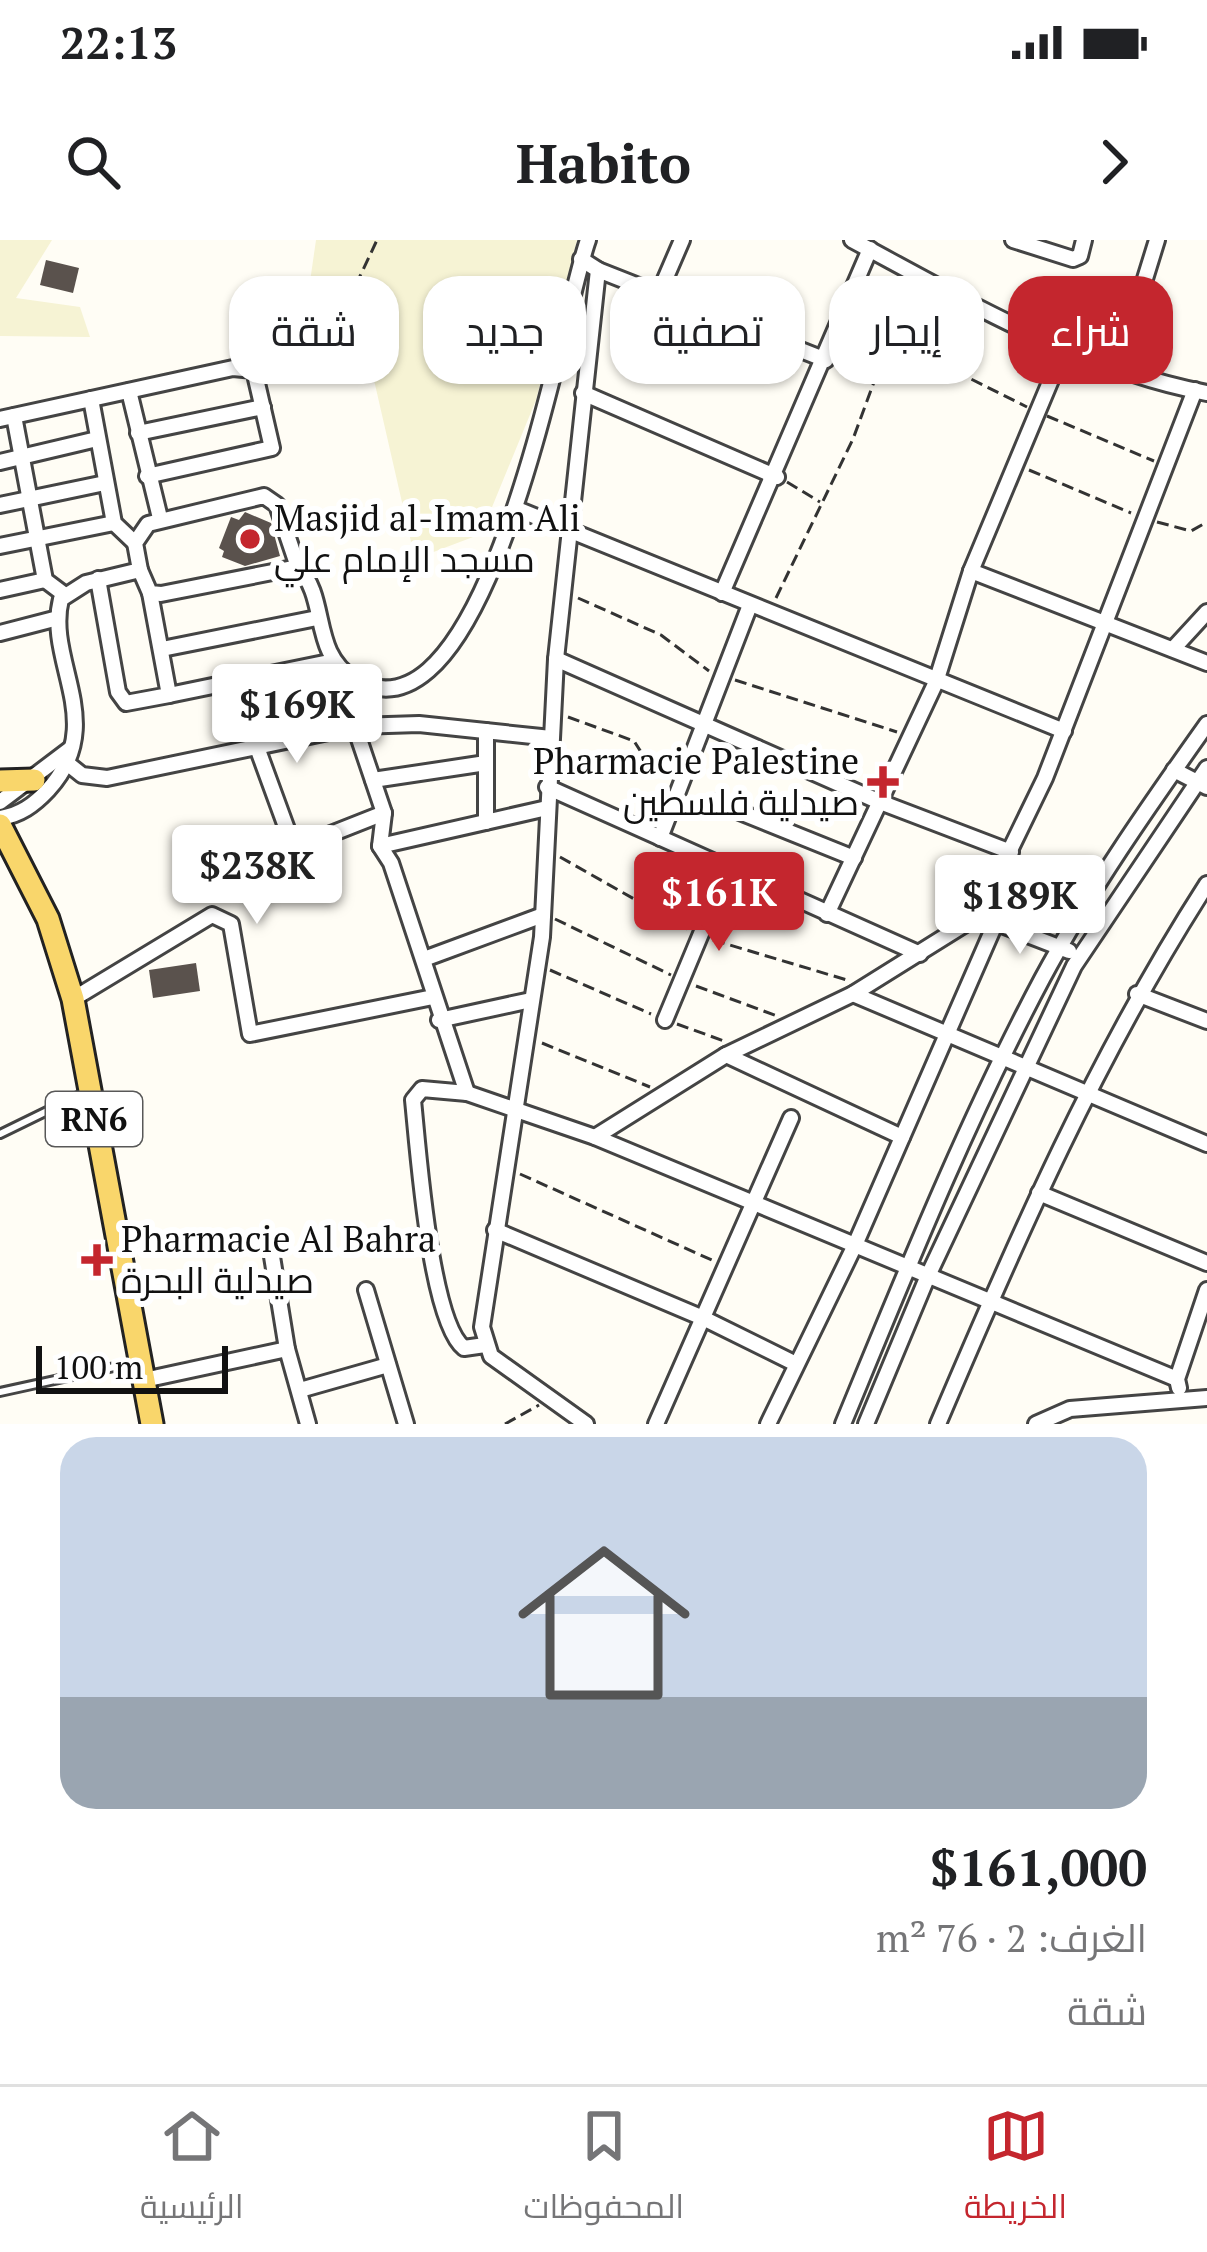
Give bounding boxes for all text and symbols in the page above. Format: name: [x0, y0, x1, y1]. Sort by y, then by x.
text: 22:13: [60, 12, 177, 72]
text: Habito: [516, 127, 691, 198]
icon: search: [60, 129, 126, 195]
icon: forward: [1081, 129, 1147, 195]
chip: شقة: [229, 276, 399, 384]
chip: جديد: [423, 276, 586, 384]
chip: تصفية: [610, 276, 805, 384]
chip: إيجار: [829, 276, 984, 384]
chip: شراء: [1008, 276, 1173, 384]
place label: Masjid al-Imam Ali مسجد الإمام علي: [274, 494, 581, 588]
marker: Masjid al-Imam Ali مسجد الإمام علي: [237, 526, 263, 552]
pin: $169K: [213, 664, 381, 766]
text: $169K: [239, 677, 355, 729]
place label: Pharmacie Palestine صيدلية فلسطين: [533, 737, 859, 825]
marker: Pharmacie Palestine صيدلية فلسطين: [870, 769, 896, 795]
pin: $238K: [173, 825, 341, 927]
text: $238K: [199, 838, 315, 890]
pin: $161K: [635, 852, 803, 954]
pin: $189K: [936, 855, 1104, 957]
text: $161K: [661, 865, 777, 917]
text: $189K: [962, 868, 1078, 920]
road number: RN6: [46, 1092, 142, 1146]
place label: Pharmacie Al Bahra صيدلية البحرة: [121, 1215, 436, 1303]
marker: Pharmacie Al Bahra صيدلية البحرة: [84, 1247, 110, 1273]
scale bar: [36, 1340, 228, 1393]
text: 100 m: [54, 1345, 143, 1388]
icon: home: [496, 1515, 712, 1731]
text: $161,000: [930, 1833, 1147, 1901]
text: الغرف: 2 · 76 m²: [876, 1911, 1147, 1963]
text: شقة: [1067, 1984, 1147, 2036]
tab: الرئيسية: [140, 2103, 244, 2237]
tab: المحفوظات: [523, 2103, 684, 2237]
tab: الخريطة: [964, 2103, 1067, 2237]

